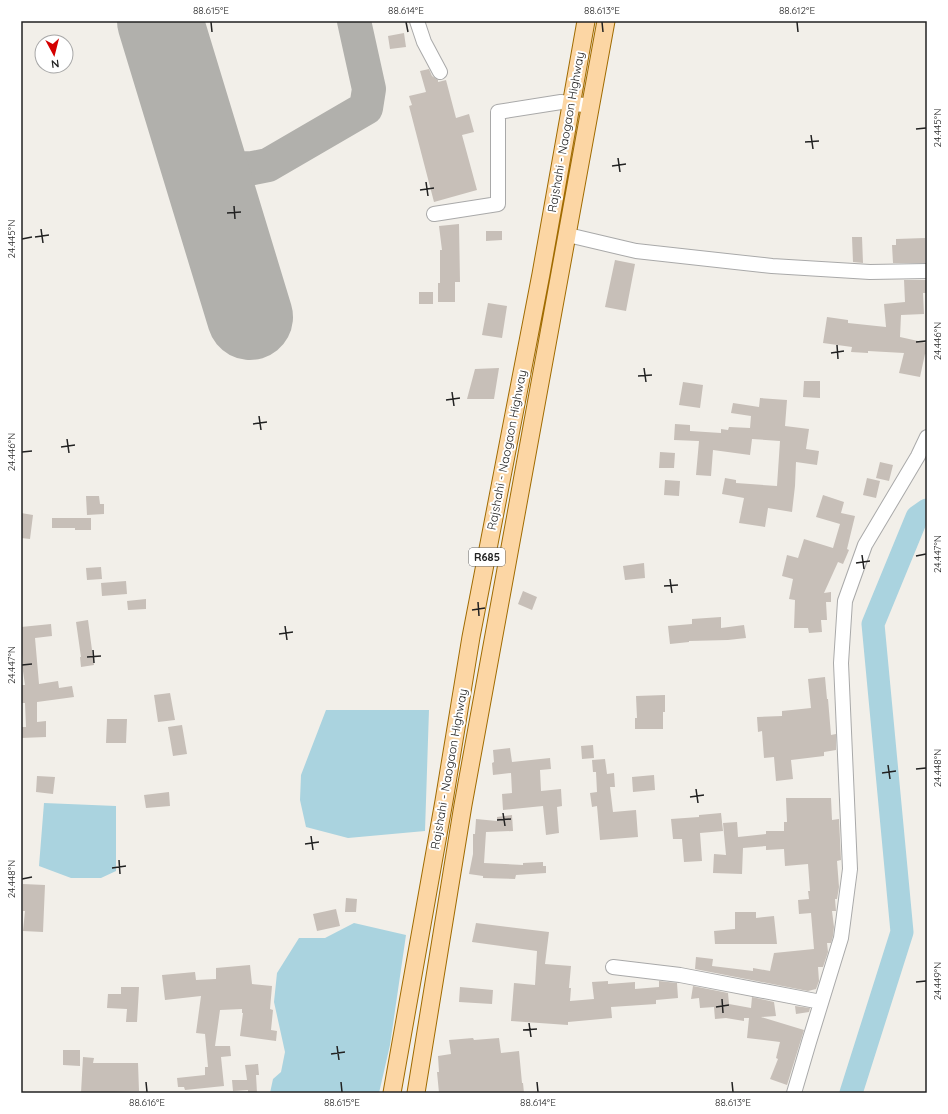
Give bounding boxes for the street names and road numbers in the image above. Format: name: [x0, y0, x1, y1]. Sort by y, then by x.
street label: Rajshahi - Naogaon Highway: [544, 50, 587, 213]
street label: Rajshahi - Naogaon Highway: [484, 368, 529, 531]
road number: R685: [469, 548, 505, 566]
street label: Rajshahi - Naogaon Highway: [427, 687, 470, 850]

